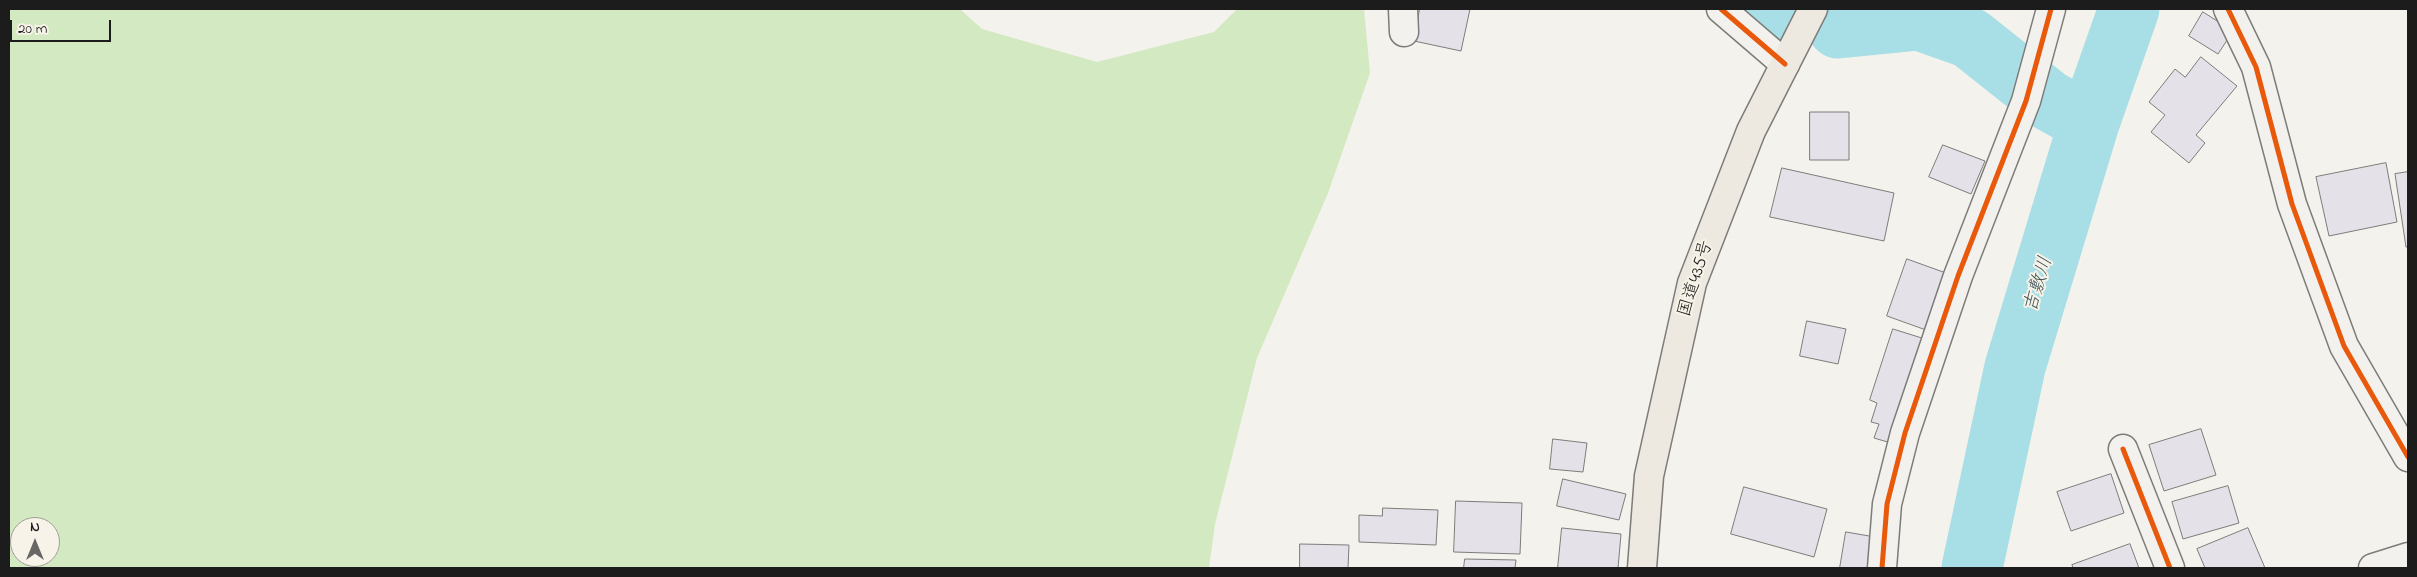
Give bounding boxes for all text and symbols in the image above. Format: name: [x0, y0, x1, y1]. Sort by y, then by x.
scale bar: [12, 10, 114, 42]
text: 20 m: [18, 18, 47, 40]
street label: 国道435号: [1675, 238, 1719, 320]
water label: 吉敷川: [2021, 254, 2059, 316]
north arrow: [10, 517, 60, 567]
text: N: [30, 517, 40, 538]

